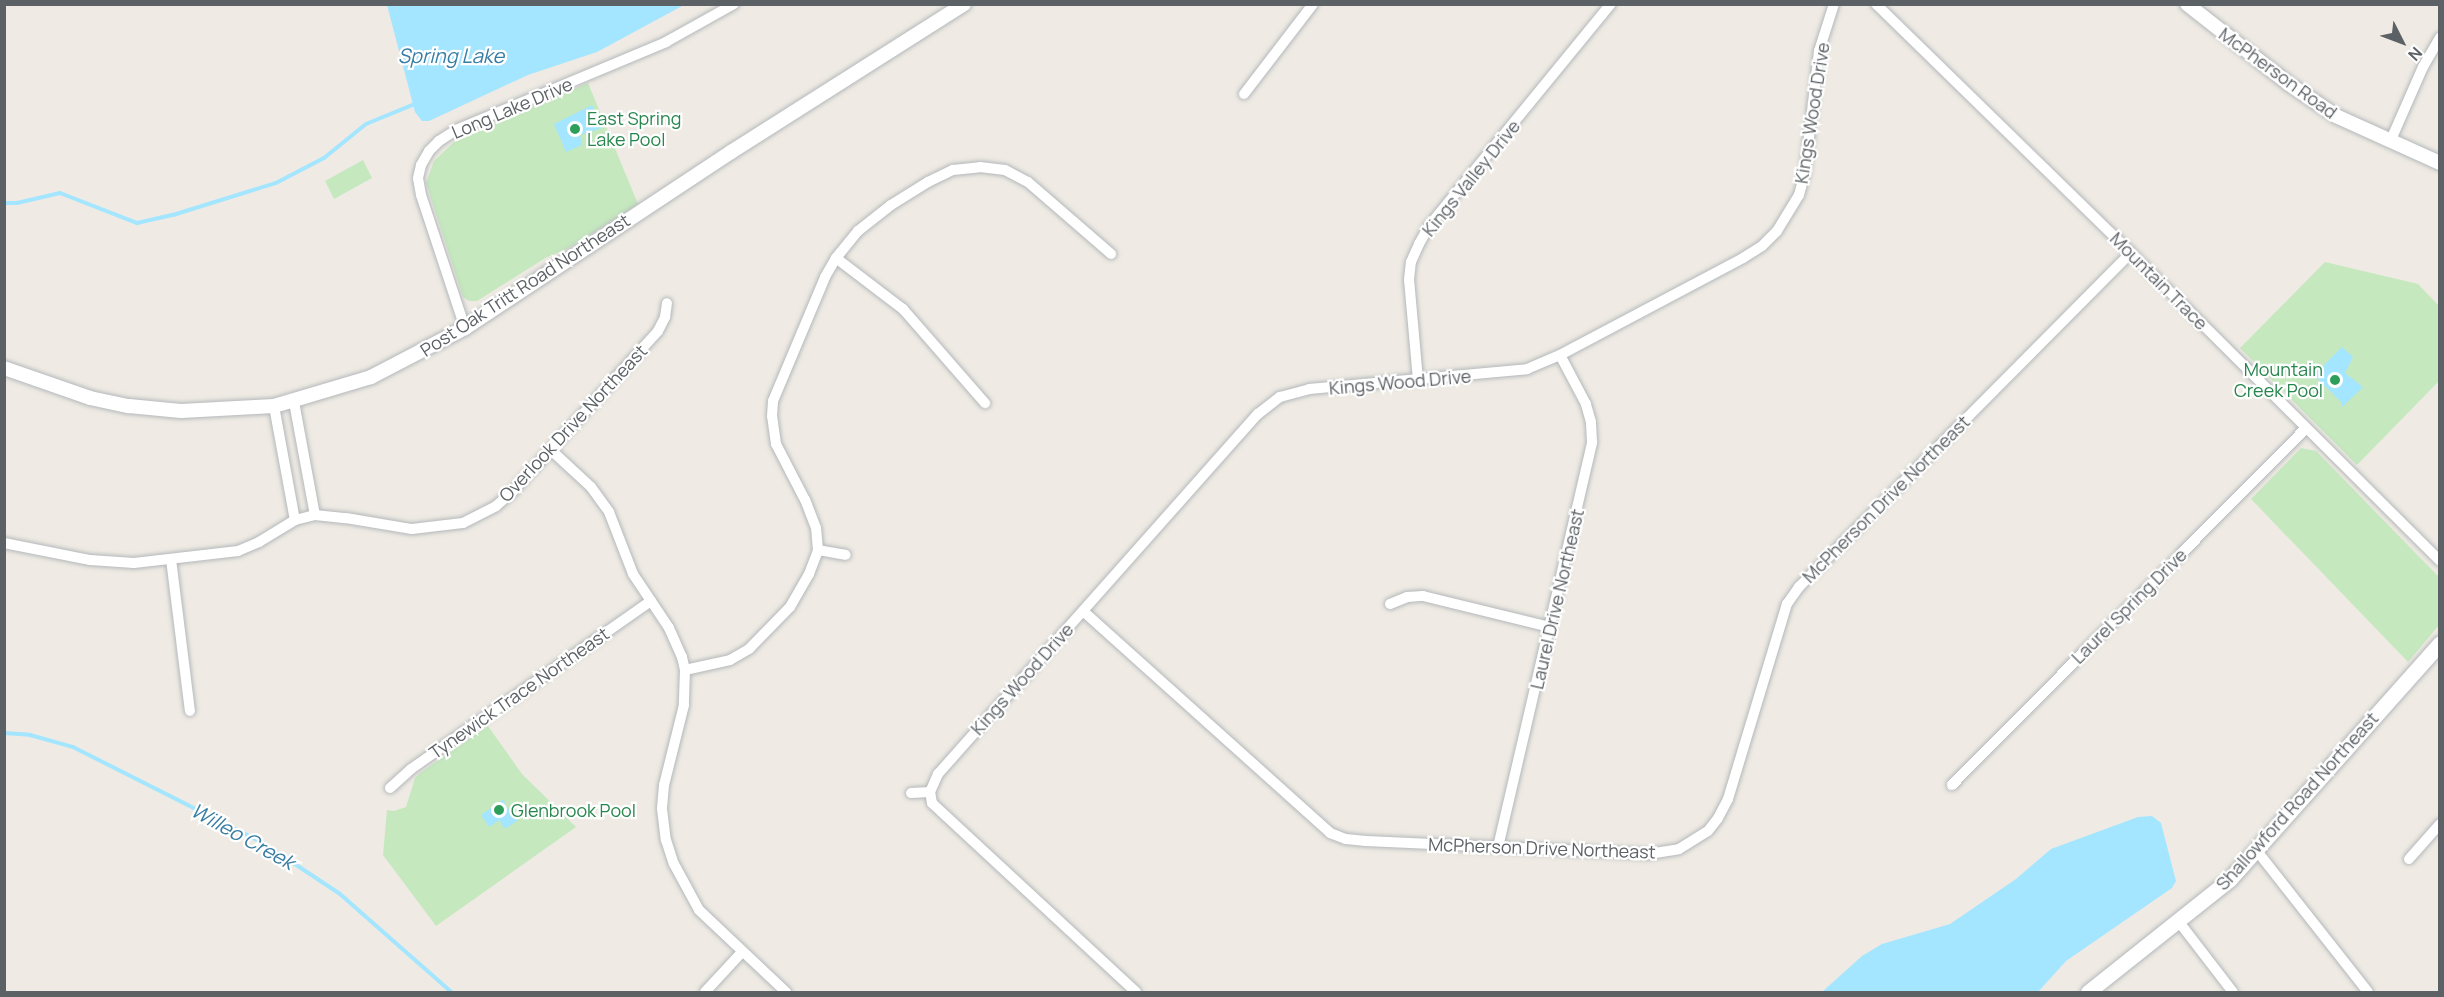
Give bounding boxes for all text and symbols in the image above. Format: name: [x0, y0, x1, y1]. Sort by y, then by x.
north arrow: [2372, 12, 2432, 72]
street label: McPherson Road: [2215, 23, 2341, 123]
street label: Kings Wood Drive: [1790, 41, 1834, 185]
text: N: [2403, 42, 2427, 66]
water label: Spring Lake: [398, 43, 504, 67]
street label: Long Lake Drive: [448, 73, 576, 143]
place label: East Spring Lake Pool: [587, 108, 681, 150]
street label: Kings Valley Drive: [1418, 116, 1524, 240]
marker: East Spring Lake Pool: [568, 122, 582, 136]
street label: Post Oak Tritt Road Northeast: [416, 209, 634, 361]
street label: Mountain Trace: [2106, 228, 2212, 334]
street label: Overlook Drive Northeast: [495, 340, 651, 506]
place label: Mountain Creek Pool: [2234, 359, 2323, 401]
street label: Kings Wood Drive: [1328, 365, 1472, 399]
marker: Mountain Creek Pool: [2328, 373, 2342, 387]
street label: McPherson Drive Northeast: [1798, 411, 1974, 587]
street label: Laurel Drive Northeast: [1526, 507, 1588, 691]
street label: Laurel Spring Drive: [2067, 544, 2191, 668]
street label: Kings Wood Drive: [966, 619, 1078, 739]
street label: Tynewick Trace Northeast: [425, 623, 613, 763]
street label: Shallowford Road Northeast: [2211, 708, 2383, 894]
water label: Willeo Creek: [187, 798, 299, 874]
place label: Glenbrook Pool: [511, 799, 636, 821]
marker: Glenbrook Pool: [492, 803, 506, 817]
street label: McPherson Drive Northeast: [1428, 833, 1656, 863]

